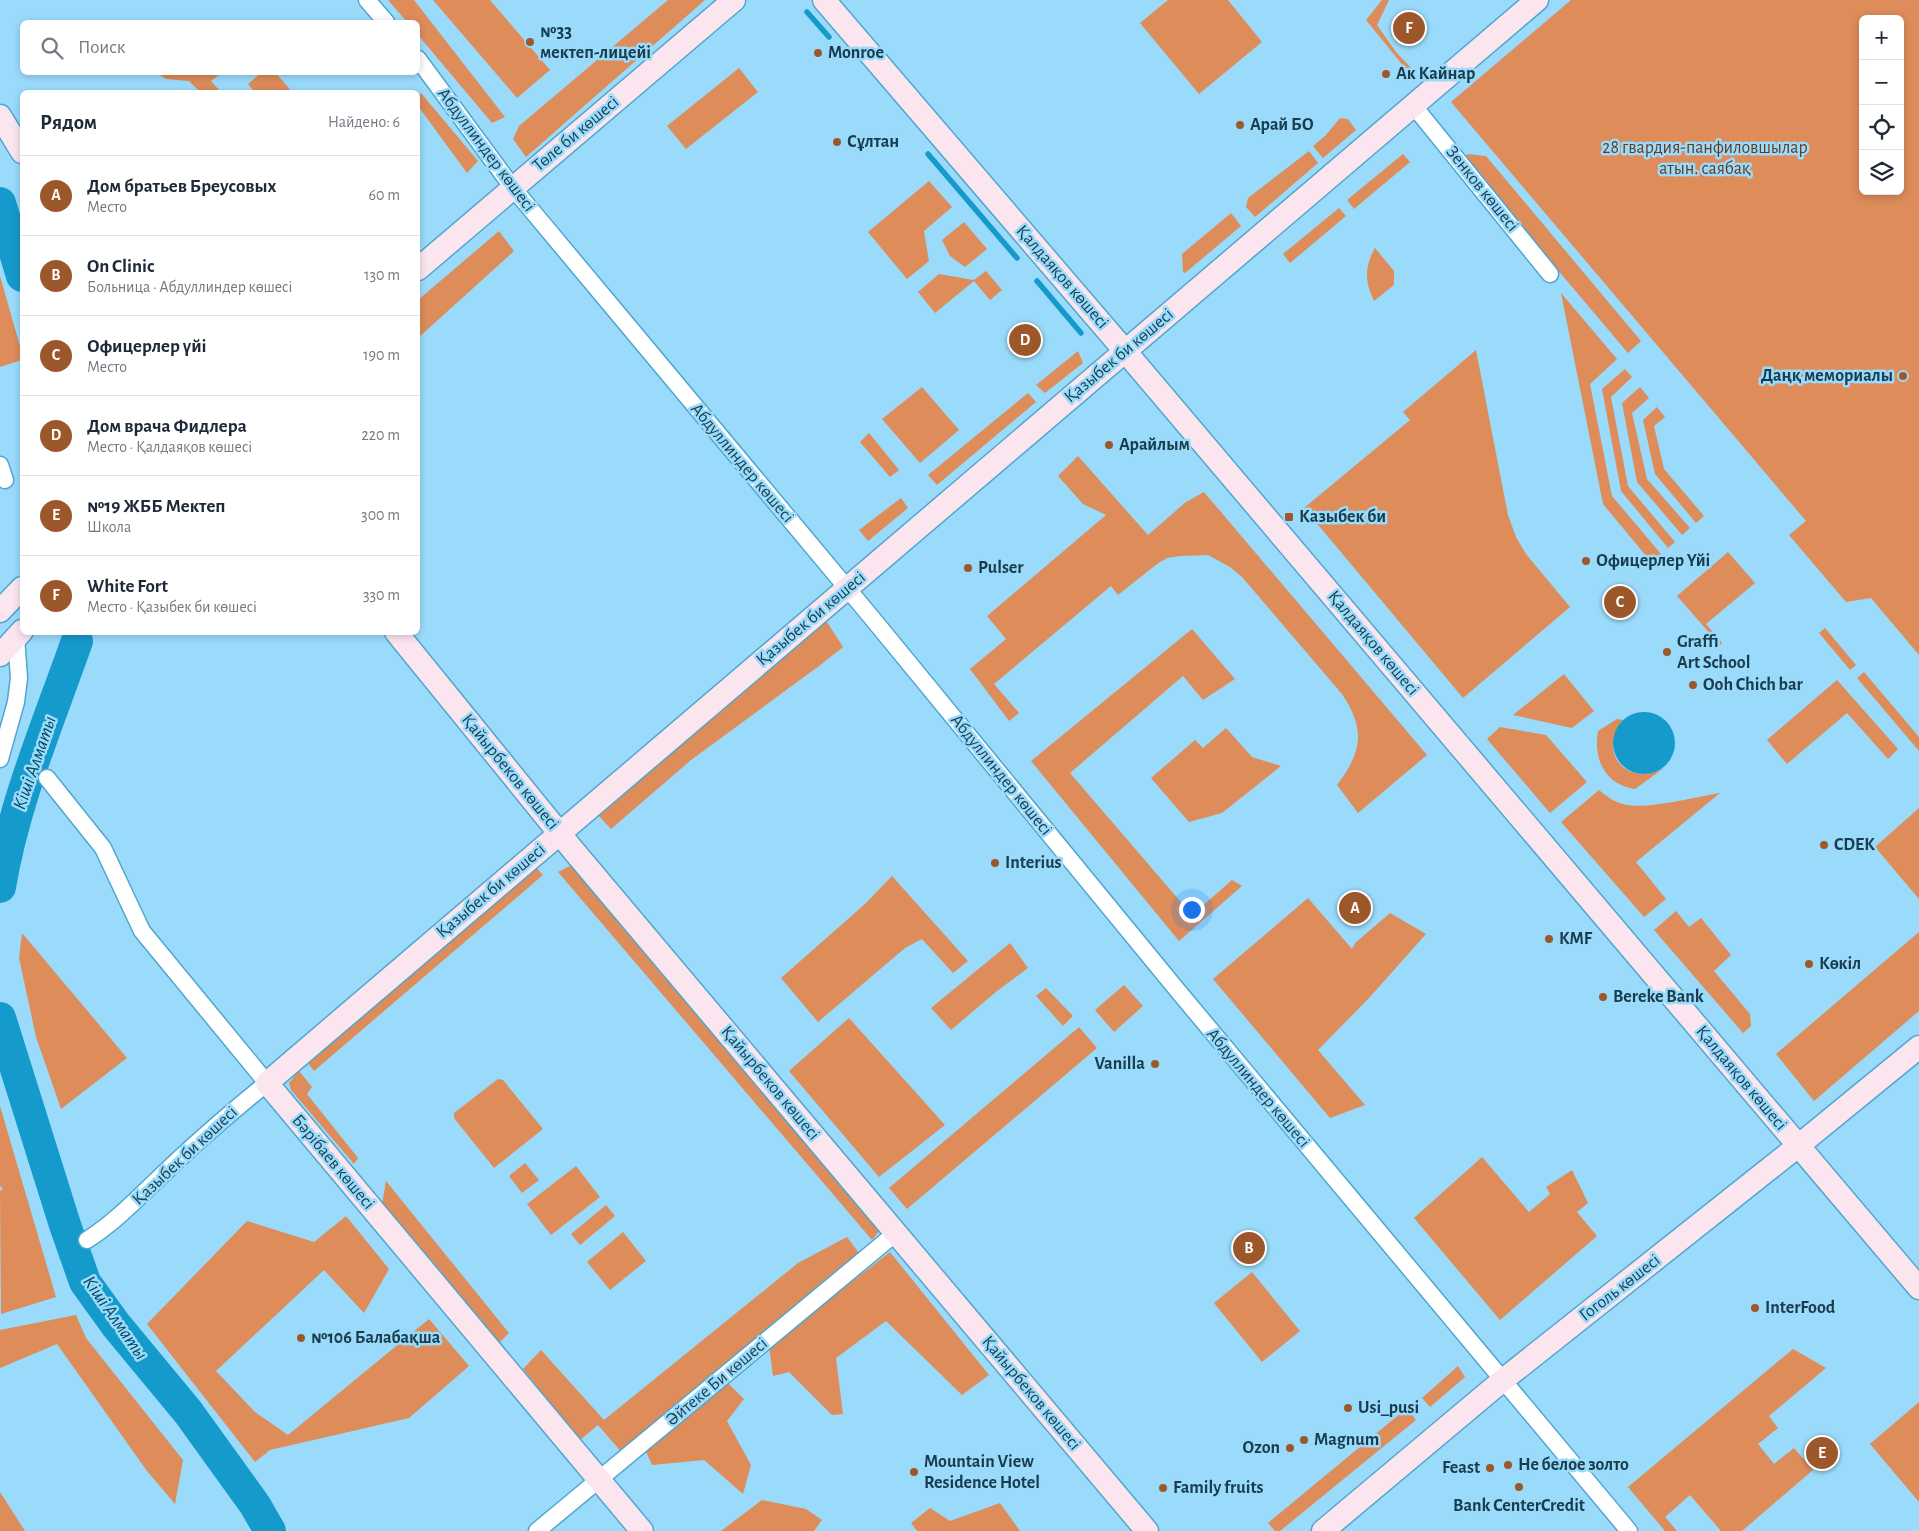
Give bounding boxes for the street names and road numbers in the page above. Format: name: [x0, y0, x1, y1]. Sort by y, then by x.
street label: Абдуллиндер көшесі: [434, 84, 539, 215]
street label: Төле би көшесі: [529, 92, 622, 175]
street label: Зенков көшесі: [1442, 143, 1522, 235]
street label: Қалдаяқов көшесі: [1012, 222, 1112, 332]
street label: Қазыбек би көшесі: [1060, 305, 1177, 407]
street label: Абдуллиндер көшесі: [687, 399, 798, 526]
street label: Қазыбек би көшесі: [752, 568, 869, 670]
street label: Қалдаяқов көшесі: [1324, 587, 1422, 699]
street label: Қайырбеков көшесі: [458, 710, 563, 833]
street label: Абдуллиндер көшесі: [947, 711, 1056, 839]
street label: Қазыбек би көшесі: [432, 840, 549, 942]
street label: Қайырбеков көшесі: [717, 1022, 824, 1144]
street label: Қалдаяқов көшесі: [1692, 1022, 1790, 1134]
street label: Абдуллиндер көшесі: [1203, 1024, 1314, 1151]
street label: Қазыбек би көшесі: [128, 1102, 241, 1209]
street label: Бәрібаев көшесі: [288, 1111, 378, 1213]
street label: Гоголь көшесі: [1576, 1251, 1664, 1325]
street label: Қайырбеков көшесі: [978, 1332, 1085, 1454]
street label: Әйтеке Би көшесі: [663, 1335, 771, 1429]

